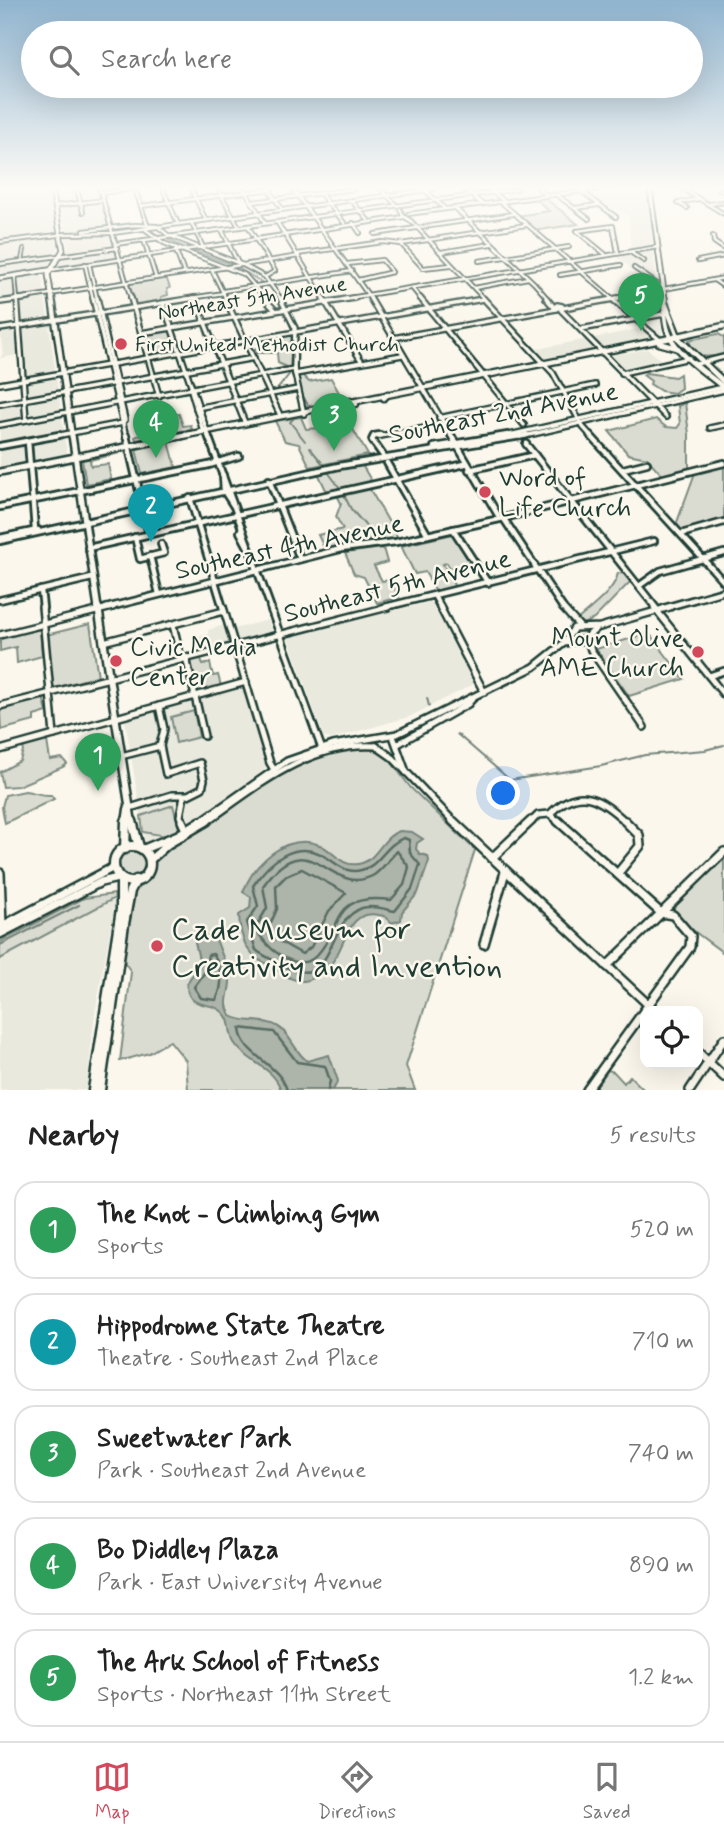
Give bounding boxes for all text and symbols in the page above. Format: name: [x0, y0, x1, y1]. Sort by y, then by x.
search box: [21, 21, 703, 98]
icon: search: [45, 41, 83, 79]
text: Search here: [101, 43, 232, 77]
street label: Northeast 5th Avenue: [156, 270, 349, 328]
pin: 5: [618, 273, 664, 331]
place label: First United Methodist Church: [135, 331, 399, 359]
marker: First United Methodist Church: [113, 336, 129, 352]
street label: Southeast 2nd Avenue: [386, 375, 621, 453]
pin: 3: [311, 393, 357, 451]
pin: 4: [133, 400, 179, 458]
place label: Word of Life Church: [499, 462, 631, 526]
pin: 2: [128, 484, 174, 542]
marker: Word of Life Church: [477, 484, 493, 500]
street label: Southeast 4th Avenue: [172, 507, 407, 589]
street label: Southeast 5th Avenue: [280, 542, 515, 632]
place label: Mount Olive AME Church: [540, 622, 684, 686]
place label: Civic Media Center: [130, 631, 257, 695]
marker: Mount Olive AME Church: [690, 644, 706, 660]
marker: Civic Media Center: [108, 653, 124, 669]
pin: 1: [75, 733, 121, 791]
your location: [486, 776, 520, 810]
place label: Cade Museum for Creativity and Invention: [171, 909, 502, 988]
marker: Cade Museum for Creativity and Invention: [149, 938, 165, 954]
map controls: [640, 1006, 703, 1069]
button: locate: [640, 1006, 703, 1069]
text: Nearby: [28, 1116, 119, 1155]
text: 5 results: [610, 1121, 696, 1151]
text: The Knot - Climbing Gym: [97, 1198, 380, 1232]
text: 1: [48, 1215, 58, 1245]
text: 520 m: [630, 1215, 694, 1245]
text: Sports: [97, 1232, 164, 1262]
text: Hippodrome State Theatre: [97, 1310, 384, 1344]
text: 2: [47, 1327, 59, 1357]
text: 710 m: [632, 1327, 694, 1357]
text: Theatre · Southeast 2nd Place: [97, 1344, 379, 1374]
text: Sweetwater Park: [97, 1422, 291, 1456]
text: 3: [48, 1439, 58, 1469]
text: 740 m: [628, 1439, 694, 1469]
text: Park · Southeast 2nd Avenue: [97, 1456, 366, 1486]
text: Bo Diddley Plaza: [97, 1534, 279, 1568]
text: 4: [46, 1551, 60, 1581]
text: 890 m: [629, 1551, 694, 1581]
text: Park · East University Avenue: [97, 1568, 383, 1598]
text: The Ark School of Fitness: [97, 1646, 379, 1680]
text: 5: [46, 1663, 60, 1693]
text: 1.2 km: [628, 1663, 694, 1693]
text: Sports · Northeast 11th Street: [97, 1680, 391, 1710]
tab: Map: [93, 1758, 131, 1825]
tab: Directions: [318, 1758, 396, 1825]
tab: Saved: [583, 1758, 631, 1825]

